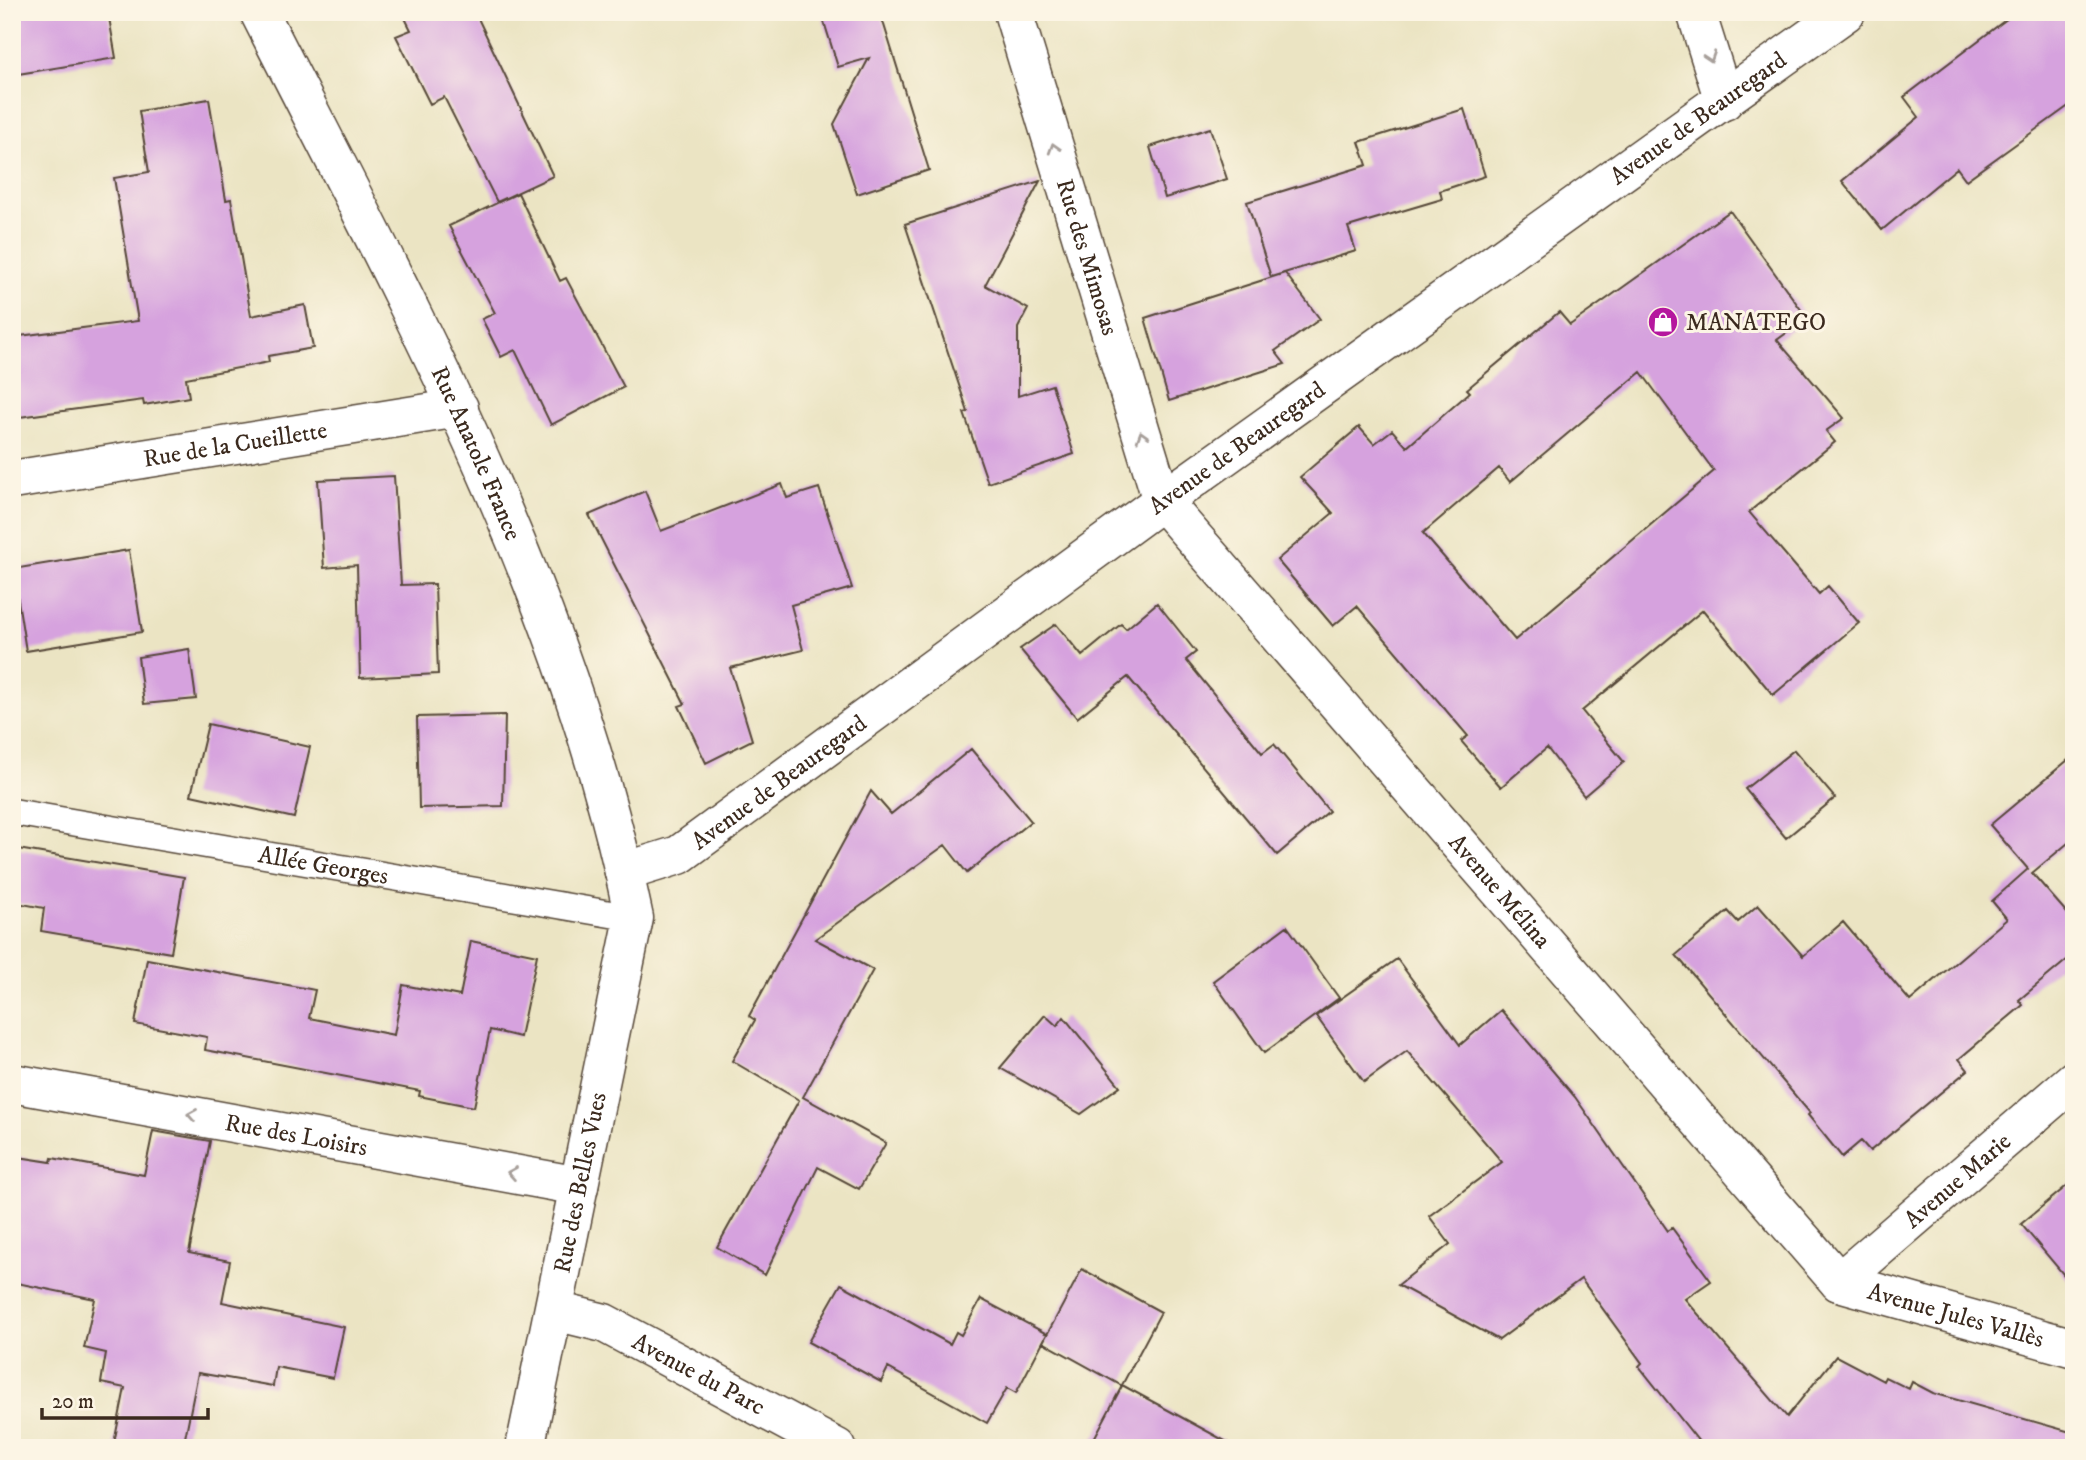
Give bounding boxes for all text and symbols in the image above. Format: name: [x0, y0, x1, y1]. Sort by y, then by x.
street label: Avenue de Beauregard: [1604, 45, 1793, 192]
one-way arrow: [1702, 50, 1716, 62]
one-way arrow: [1048, 143, 1063, 155]
street label: Rue des Mimosas: [1049, 175, 1125, 339]
shop icon: MANATEGO: [1646, 305, 1680, 339]
place label: MANATEGO: [1686, 308, 1826, 338]
street label: Rue Anatole France: [424, 362, 528, 545]
street label: Avenue de Beauregard: [1143, 375, 1331, 522]
street label: Rue de la Cueillette: [141, 415, 329, 475]
one-way arrow: [1136, 430, 1151, 442]
street label: Avenue de Beauregard: [686, 709, 873, 857]
street label: Avenue Mélina: [1441, 828, 1558, 956]
street label: Allée Georges: [256, 840, 391, 892]
street label: Rue des Belles Vues: [547, 1090, 614, 1276]
street label: Rue des Loisirs: [223, 1108, 370, 1163]
one-way arrow: [186, 1109, 198, 1124]
street label: Avenue Marie: [1898, 1127, 2018, 1235]
one-way arrow: [506, 1167, 518, 1182]
street label: Avenue Jules Vallès: [1864, 1277, 2047, 1355]
street label: Avenue du Parc: [627, 1327, 770, 1423]
scale bar: [42, 1376, 208, 1420]
text: 20 m: [52, 1389, 94, 1415]

